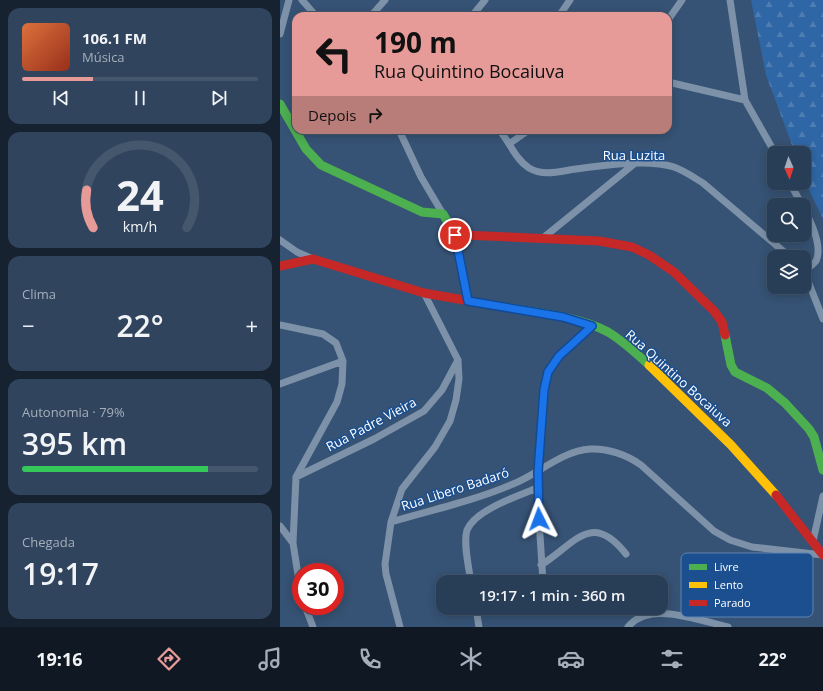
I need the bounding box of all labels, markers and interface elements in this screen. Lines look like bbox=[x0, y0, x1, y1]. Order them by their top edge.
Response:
text: 190 m bbox=[374, 23, 457, 61]
text: 106.1 FM bbox=[82, 28, 147, 48]
icon: left bbox=[308, 28, 360, 80]
text: Música bbox=[82, 48, 125, 66]
text: Rua Quintino Bocaiuva bbox=[374, 59, 565, 83]
icon: previous bbox=[50, 87, 72, 109]
icon: pause bbox=[129, 87, 151, 109]
icon: next bbox=[208, 87, 230, 109]
icon: right bbox=[364, 104, 386, 126]
text: Depois bbox=[308, 105, 356, 125]
street label: Rua Luzita bbox=[603, 146, 665, 164]
north arrow bbox=[767, 146, 811, 190]
map controls bbox=[767, 146, 811, 294]
text: 24 bbox=[116, 166, 164, 222]
button: search bbox=[767, 198, 811, 242]
text: km/h bbox=[123, 216, 157, 235]
pin bbox=[438, 218, 472, 252]
icon: arrive bbox=[444, 224, 466, 246]
button: layers bbox=[767, 250, 811, 294]
text: Clima bbox=[22, 285, 56, 303]
text: 22° bbox=[116, 305, 164, 346]
text: − bbox=[22, 310, 35, 340]
text: + bbox=[245, 310, 258, 340]
street label: Rua Quintino Bocaiuva bbox=[622, 325, 736, 431]
street label: Rua Padre Vieira bbox=[323, 393, 419, 455]
text: Autonomia · 79% bbox=[22, 403, 125, 421]
text: 395 km bbox=[22, 423, 127, 464]
street label: Rua Libero Badaró bbox=[399, 463, 511, 515]
position arrow bbox=[518, 498, 560, 540]
text: Chegada bbox=[22, 533, 75, 551]
text: 19:17 bbox=[22, 553, 99, 594]
legend bbox=[681, 553, 813, 617]
text: Livre bbox=[714, 559, 739, 574]
speed limit sign: 30 bbox=[292, 563, 344, 615]
text: Lento bbox=[714, 577, 744, 592]
text: 19:17 · 1 min · 360 m bbox=[479, 585, 625, 605]
text: Parado bbox=[714, 595, 751, 610]
icon: directions bbox=[155, 645, 183, 673]
icon: music bbox=[256, 645, 284, 673]
icon: phone bbox=[356, 645, 384, 673]
icon: climate bbox=[457, 645, 485, 673]
icon: car bbox=[557, 645, 585, 673]
icon: filters bbox=[658, 645, 686, 673]
text: 19:16 bbox=[36, 647, 83, 671]
text: 22° bbox=[758, 647, 787, 671]

